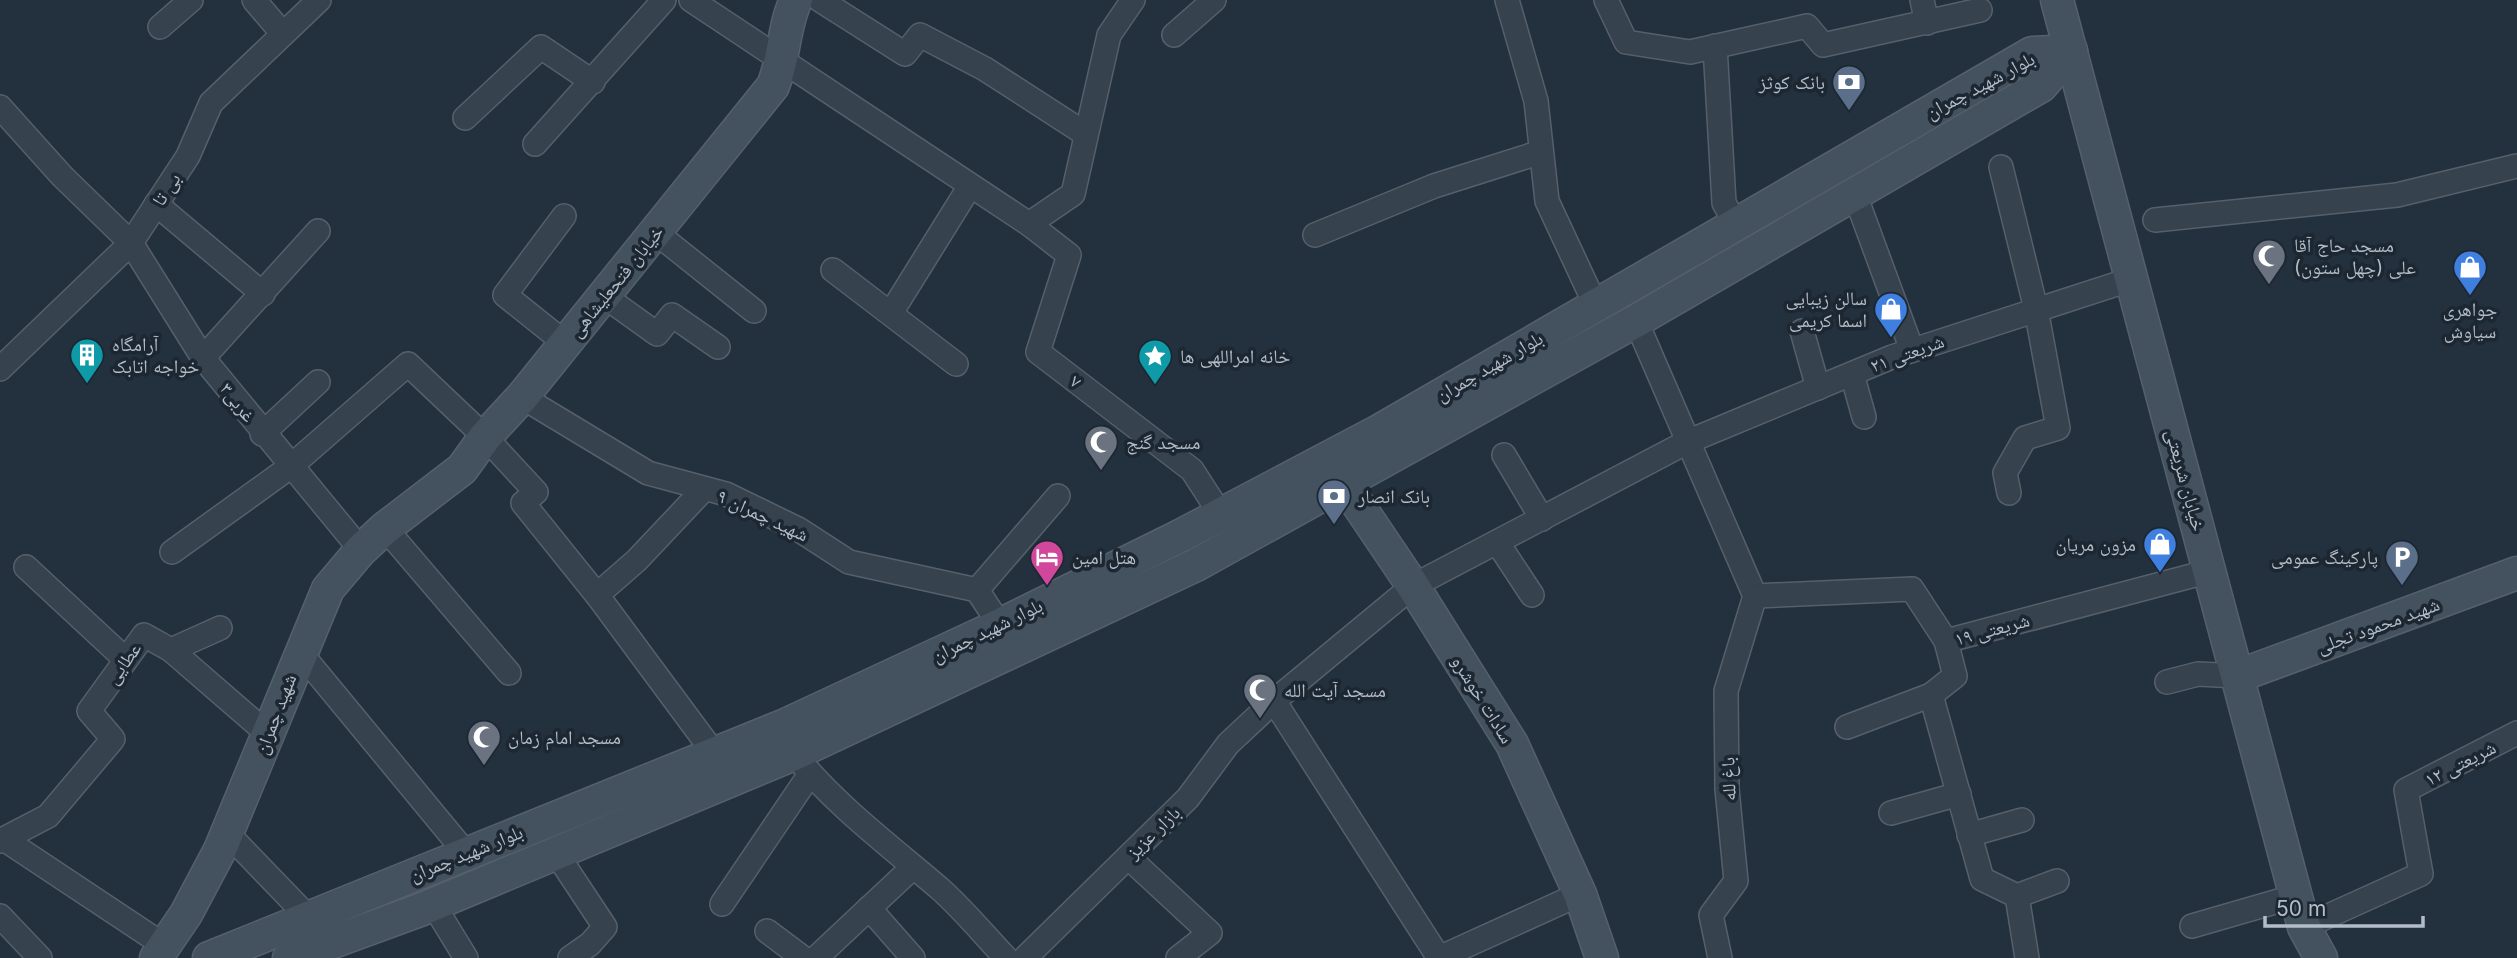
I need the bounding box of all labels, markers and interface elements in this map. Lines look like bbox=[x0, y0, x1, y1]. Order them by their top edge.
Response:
street label: بلوار شهید چمران bbox=[1922, 47, 2039, 124]
bank icon: بانک کوثز bbox=[1830, 63, 1868, 112]
place label: بانک کوثز bbox=[1758, 71, 1825, 94]
street label: بی تا bbox=[147, 168, 186, 210]
street label: خیابان فتحعلیشاهی bbox=[564, 221, 668, 342]
place label: مسجد حاج آقا علی (چهل ستون) bbox=[2294, 234, 2416, 279]
mosque icon: مسجد حاج آقا علی (چهل ستون) bbox=[2250, 237, 2288, 286]
shop icon: جواهری سیاوش bbox=[2451, 248, 2489, 297]
place label: سالن زیبایی اسما کریمی bbox=[1785, 287, 1867, 332]
shop icon: سالن زیبایی اسما کریمی bbox=[1872, 290, 1910, 339]
place label: جواهری سیاوش bbox=[2443, 298, 2497, 343]
street label: بلوار شهید چمران bbox=[1431, 326, 1547, 406]
street label: شریعتی ۲۱ bbox=[1867, 330, 1947, 377]
place label: آرامگاه خواجه اتابک bbox=[112, 333, 199, 378]
building icon: آرامگاه خواجه اتابک bbox=[68, 336, 106, 385]
place icon: خانه امراللهی ها bbox=[1136, 337, 1174, 386]
place label: خانه امراللهی ها bbox=[1180, 345, 1290, 368]
street label: ۷ bbox=[1065, 370, 1086, 393]
street label: غربی۳ bbox=[215, 378, 260, 427]
mosque icon: مسجد گنج bbox=[1082, 423, 1120, 472]
street label: خیابان شریعتی bbox=[2161, 427, 2210, 534]
place label: مسجد گنج bbox=[1126, 431, 1200, 455]
bank icon: بانک انصار bbox=[1315, 477, 1353, 526]
street label: شهید چمران ۹ bbox=[713, 484, 812, 547]
place label: بانک انصار bbox=[1357, 485, 1430, 508]
shop icon: مزون مریان bbox=[2141, 525, 2179, 574]
place label: مزون مریان bbox=[2055, 533, 2136, 556]
hotel icon: هتل امین bbox=[1028, 538, 1066, 587]
parking icon: پارکینگ عمومی bbox=[2383, 538, 2421, 587]
place label: هتل امین bbox=[1072, 546, 1136, 569]
place label: پارکینگ عمومی bbox=[2271, 546, 2378, 569]
street label: شهید محمود تجلی bbox=[2314, 593, 2443, 658]
street label: بلوار شهید چمران bbox=[928, 594, 1046, 667]
street label: شریعتی ۱۹ bbox=[1952, 608, 2032, 651]
street label: عطایی bbox=[101, 638, 146, 689]
street label: سادات خوشرو bbox=[1446, 651, 1519, 748]
street label: شهید چمران bbox=[250, 671, 301, 758]
mosque icon: مسجد آیت الله bbox=[1241, 671, 1279, 720]
place label: مسجد آیت الله bbox=[1284, 679, 1386, 702]
mosque icon: مسجد امام زمان bbox=[465, 718, 503, 767]
place label: مسجد امام زمان bbox=[508, 726, 621, 751]
street label: شریعتی ۱۲ bbox=[2421, 736, 2500, 791]
street label: باغ لله bbox=[1716, 757, 1741, 801]
street label: بازار عزیز bbox=[1121, 801, 1185, 864]
street label: بلوار شهید چمران bbox=[406, 820, 526, 887]
scale bar bbox=[2265, 884, 2422, 928]
text: 50 m bbox=[2276, 896, 2326, 921]

